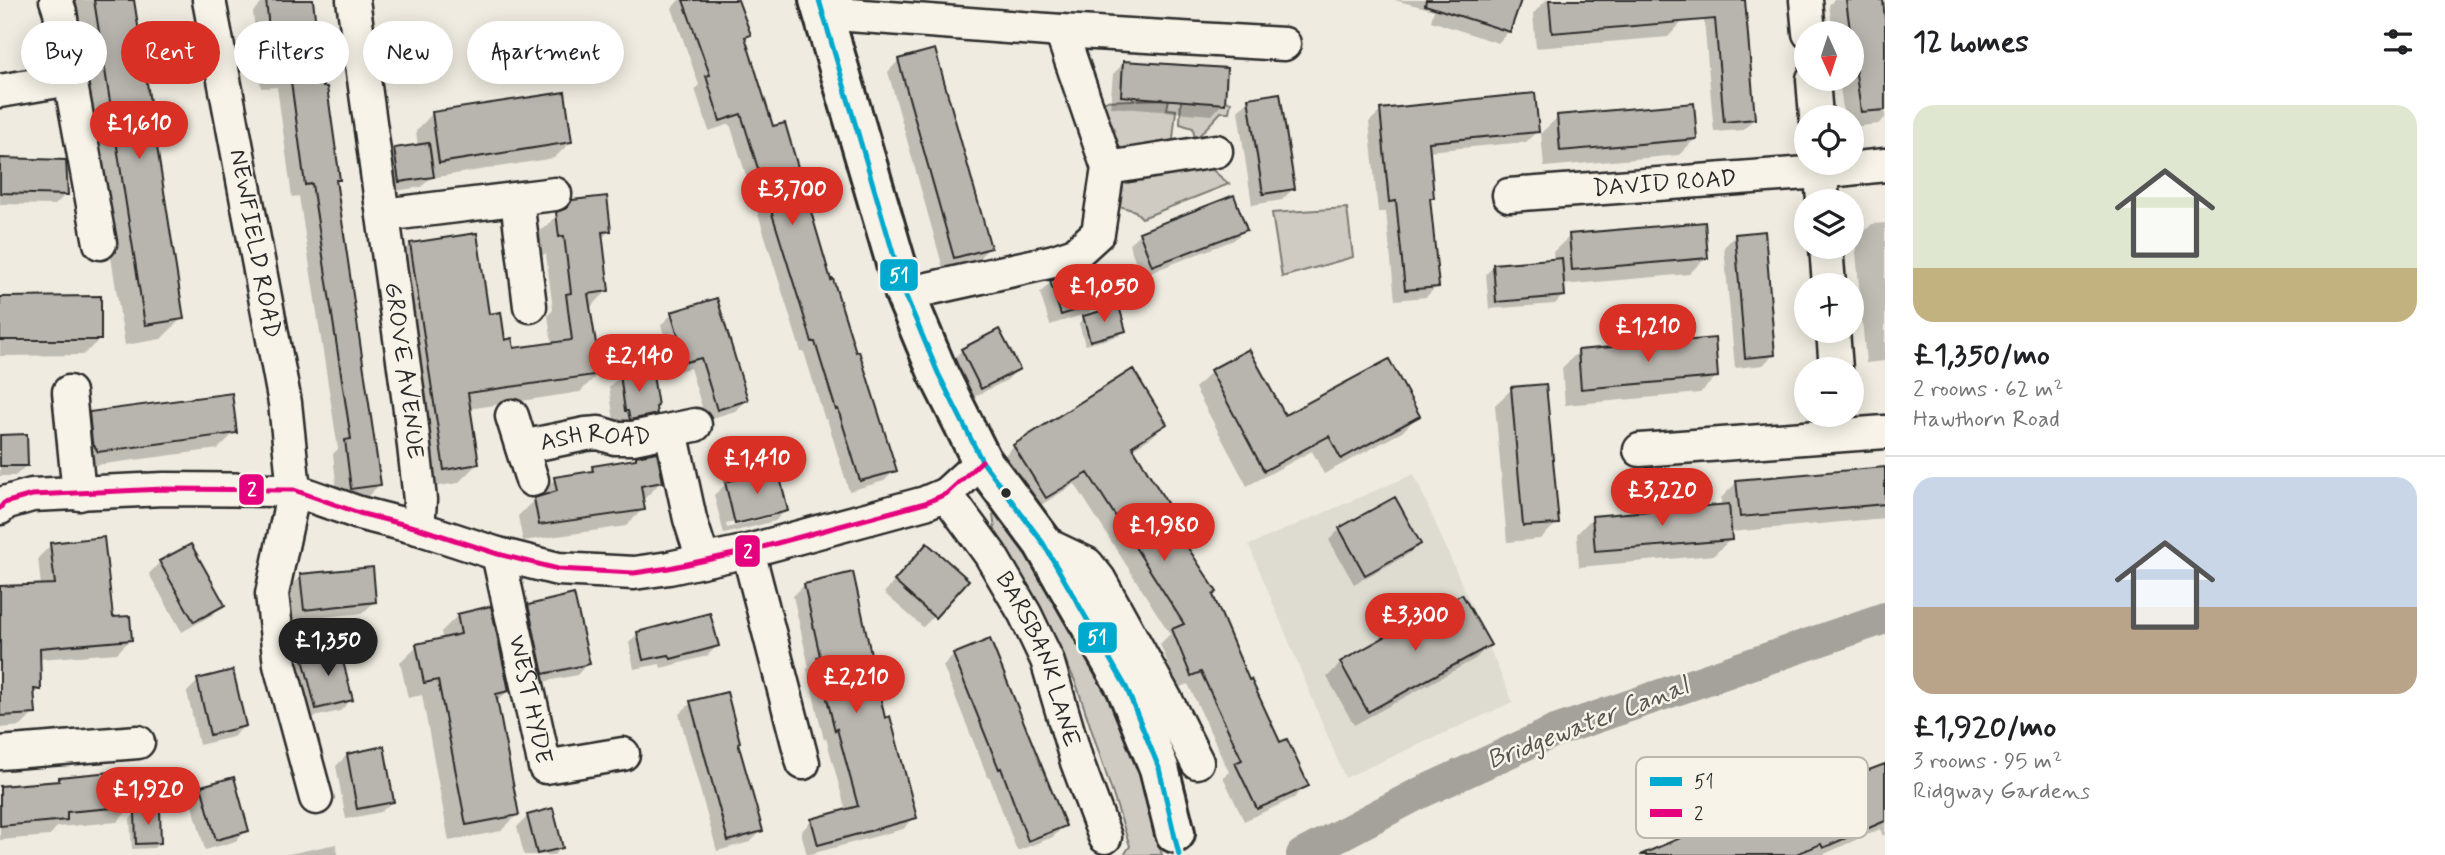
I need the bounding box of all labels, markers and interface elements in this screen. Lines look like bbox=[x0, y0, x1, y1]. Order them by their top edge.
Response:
chip: Buy bbox=[21, 21, 107, 84]
chip: Rent bbox=[121, 21, 220, 84]
chip: Filters bbox=[234, 21, 349, 84]
chip: New bbox=[363, 21, 453, 84]
chip: Apartment bbox=[467, 21, 624, 84]
north arrow bbox=[1794, 21, 1864, 91]
map controls bbox=[1794, 21, 1864, 427]
text: 12 homes bbox=[1913, 23, 2029, 62]
icon: filters bbox=[2379, 23, 2417, 61]
pin: £1,610 bbox=[82, 102, 196, 161]
button: locate bbox=[1794, 105, 1864, 175]
text: £1,610 bbox=[106, 109, 172, 139]
street label: NEWFIELD ROAD bbox=[222, 147, 288, 341]
icon: home bbox=[2102, 150, 2228, 276]
street label: DAVID ROAD bbox=[1592, 163, 1738, 204]
pin: £3,700 bbox=[735, 168, 849, 227]
text: £3,700 bbox=[757, 175, 827, 205]
button: layers bbox=[1794, 189, 1864, 259]
line badge: 51 bbox=[879, 258, 919, 292]
text: 51 bbox=[889, 264, 909, 289]
pin: £1,050 bbox=[1047, 264, 1161, 324]
text: £1,050 bbox=[1069, 272, 1139, 302]
button: + bbox=[1794, 273, 1864, 343]
street label: GROVE AVENUE bbox=[377, 280, 431, 461]
pin: £1,210 bbox=[1591, 304, 1705, 364]
text: £1,210 bbox=[1615, 312, 1681, 342]
pin: £2,140 bbox=[582, 334, 696, 394]
text: £1,350/mo bbox=[1913, 336, 2050, 375]
text: £2,140 bbox=[605, 342, 673, 372]
button: − bbox=[1794, 357, 1864, 427]
text: 2 rooms · 62 m² bbox=[1913, 375, 2064, 405]
text: Hawthorn Road bbox=[1913, 405, 2060, 435]
street label: ASH ROAD bbox=[537, 417, 654, 458]
pin: £1,410 bbox=[700, 436, 814, 496]
text: £1,410 bbox=[723, 444, 791, 474]
pin: £3,220 bbox=[1605, 468, 1719, 528]
line badge: 2 bbox=[238, 473, 265, 506]
text: £3,220 bbox=[1627, 476, 1697, 506]
text: 2 bbox=[247, 478, 257, 503]
unlabelled marker bbox=[999, 486, 1013, 500]
pin: £1,980 bbox=[1107, 504, 1221, 563]
text: £1,980 bbox=[1129, 511, 1199, 541]
icon: home bbox=[2102, 522, 2228, 648]
line badge: 2 bbox=[734, 534, 761, 568]
text: 2 bbox=[743, 540, 753, 565]
street label: BARSBANK LANE bbox=[988, 566, 1087, 751]
pin: £3,300 bbox=[1358, 594, 1472, 653]
text: £3,300 bbox=[1381, 601, 1449, 631]
pin: £1,350 bbox=[271, 618, 385, 678]
line badge: 51 bbox=[1077, 621, 1118, 654]
text: £1,350 bbox=[295, 626, 361, 656]
text: 51 bbox=[1087, 626, 1107, 651]
street label: WEST HYDE bbox=[501, 632, 559, 767]
pin: £2,210 bbox=[799, 656, 913, 715]
text: £2,210 bbox=[823, 663, 889, 693]
water label: Bridgewater Canal bbox=[1482, 669, 1695, 778]
text: £1,920/mo bbox=[1913, 708, 2056, 747]
text: 3 rooms · 95 m² bbox=[1913, 747, 2062, 777]
legend bbox=[1636, 757, 1868, 838]
pin: £1,920 bbox=[91, 768, 205, 827]
text: 51 bbox=[1694, 770, 1714, 795]
text: £1,920 bbox=[112, 775, 184, 805]
text: Ridgway Gardens bbox=[1913, 777, 2090, 807]
text: 2 bbox=[1694, 802, 1703, 827]

